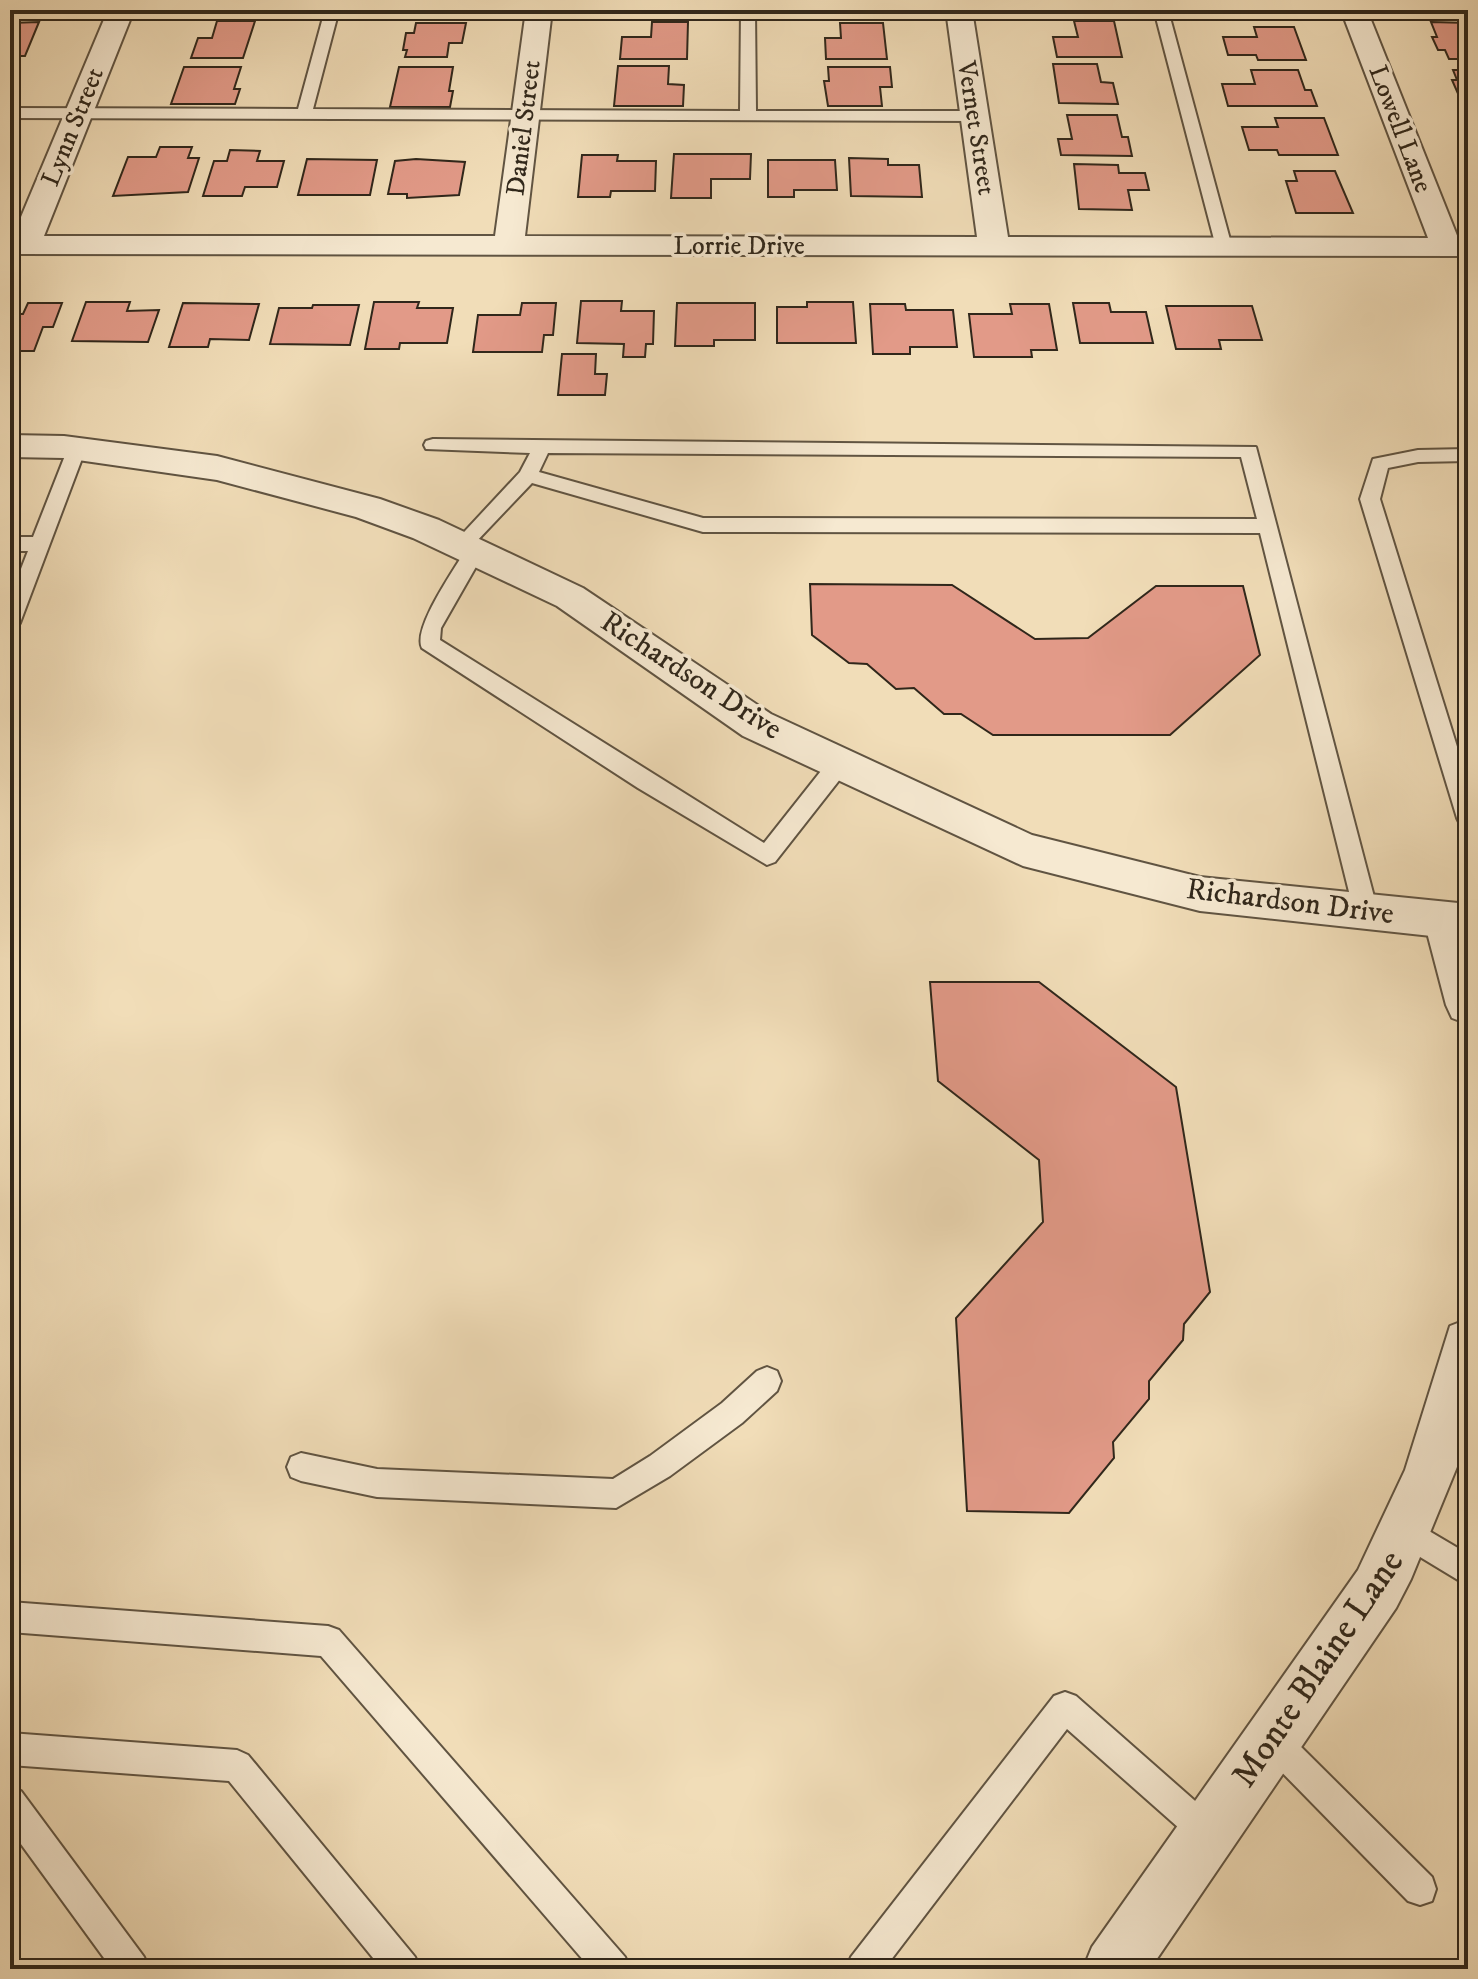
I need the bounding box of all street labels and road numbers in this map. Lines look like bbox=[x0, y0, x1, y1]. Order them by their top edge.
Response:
street label: Daniel Street bbox=[499, 58, 549, 198]
street label: Vernet Street bbox=[949, 58, 1003, 197]
street label: Lowell Lane bbox=[1361, 61, 1439, 197]
street label: Lynn Street bbox=[34, 63, 112, 191]
street label: Lorrie Drive bbox=[673, 230, 805, 263]
street label: Richardson Drive bbox=[593, 604, 789, 748]
street label: Richardson Drive bbox=[1184, 871, 1396, 933]
street label: Monte Blaine Lane bbox=[1222, 1542, 1414, 1796]

